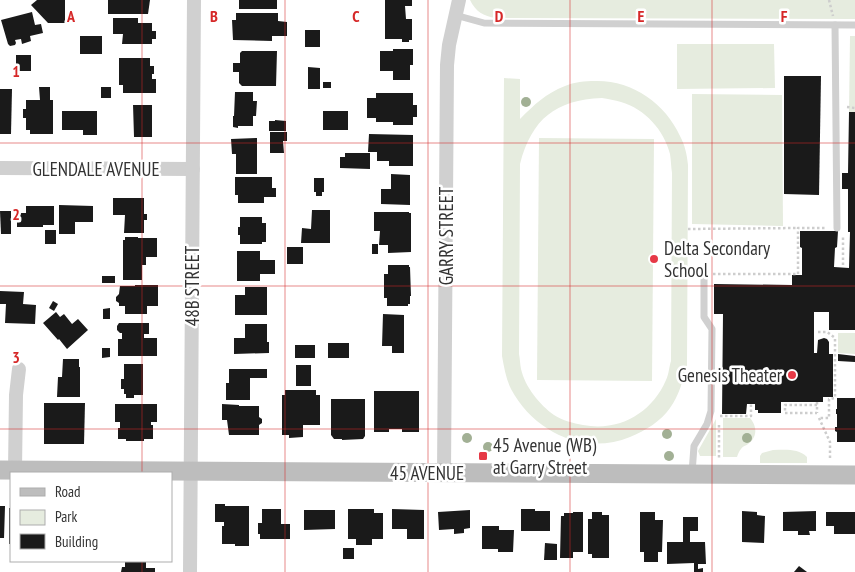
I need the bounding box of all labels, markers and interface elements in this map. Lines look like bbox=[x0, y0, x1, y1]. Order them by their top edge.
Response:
text: A bbox=[66, 6, 76, 26]
text: B bbox=[210, 6, 218, 26]
text: C bbox=[352, 6, 360, 26]
text: D bbox=[495, 6, 504, 26]
text: E bbox=[638, 6, 645, 26]
text: F bbox=[781, 6, 788, 26]
text: 1 bbox=[12, 61, 20, 81]
street label: GLENDALE AVENUE bbox=[32, 157, 160, 181]
street label: GARRY STREET bbox=[434, 186, 458, 285]
text: 2 bbox=[12, 204, 20, 224]
place label: Delta Secondary School bbox=[664, 236, 771, 282]
street label: 48B STREET bbox=[180, 245, 204, 326]
marker: Delta Secondary School bbox=[648, 253, 660, 265]
text: 3 bbox=[12, 347, 20, 367]
place label: Genesis Theater bbox=[678, 363, 783, 387]
marker: Genesis Theater bbox=[786, 369, 798, 381]
place label: 45 Avenue (WB) at Garry Street bbox=[493, 433, 597, 479]
marker: 45 Avenue (WB) at Garry Street bbox=[477, 450, 489, 462]
street label: 45 AVENUE bbox=[390, 461, 464, 485]
legend bbox=[10, 472, 172, 562]
text: Road bbox=[55, 482, 81, 501]
text: Park bbox=[55, 507, 77, 526]
text: Building bbox=[55, 532, 98, 551]

